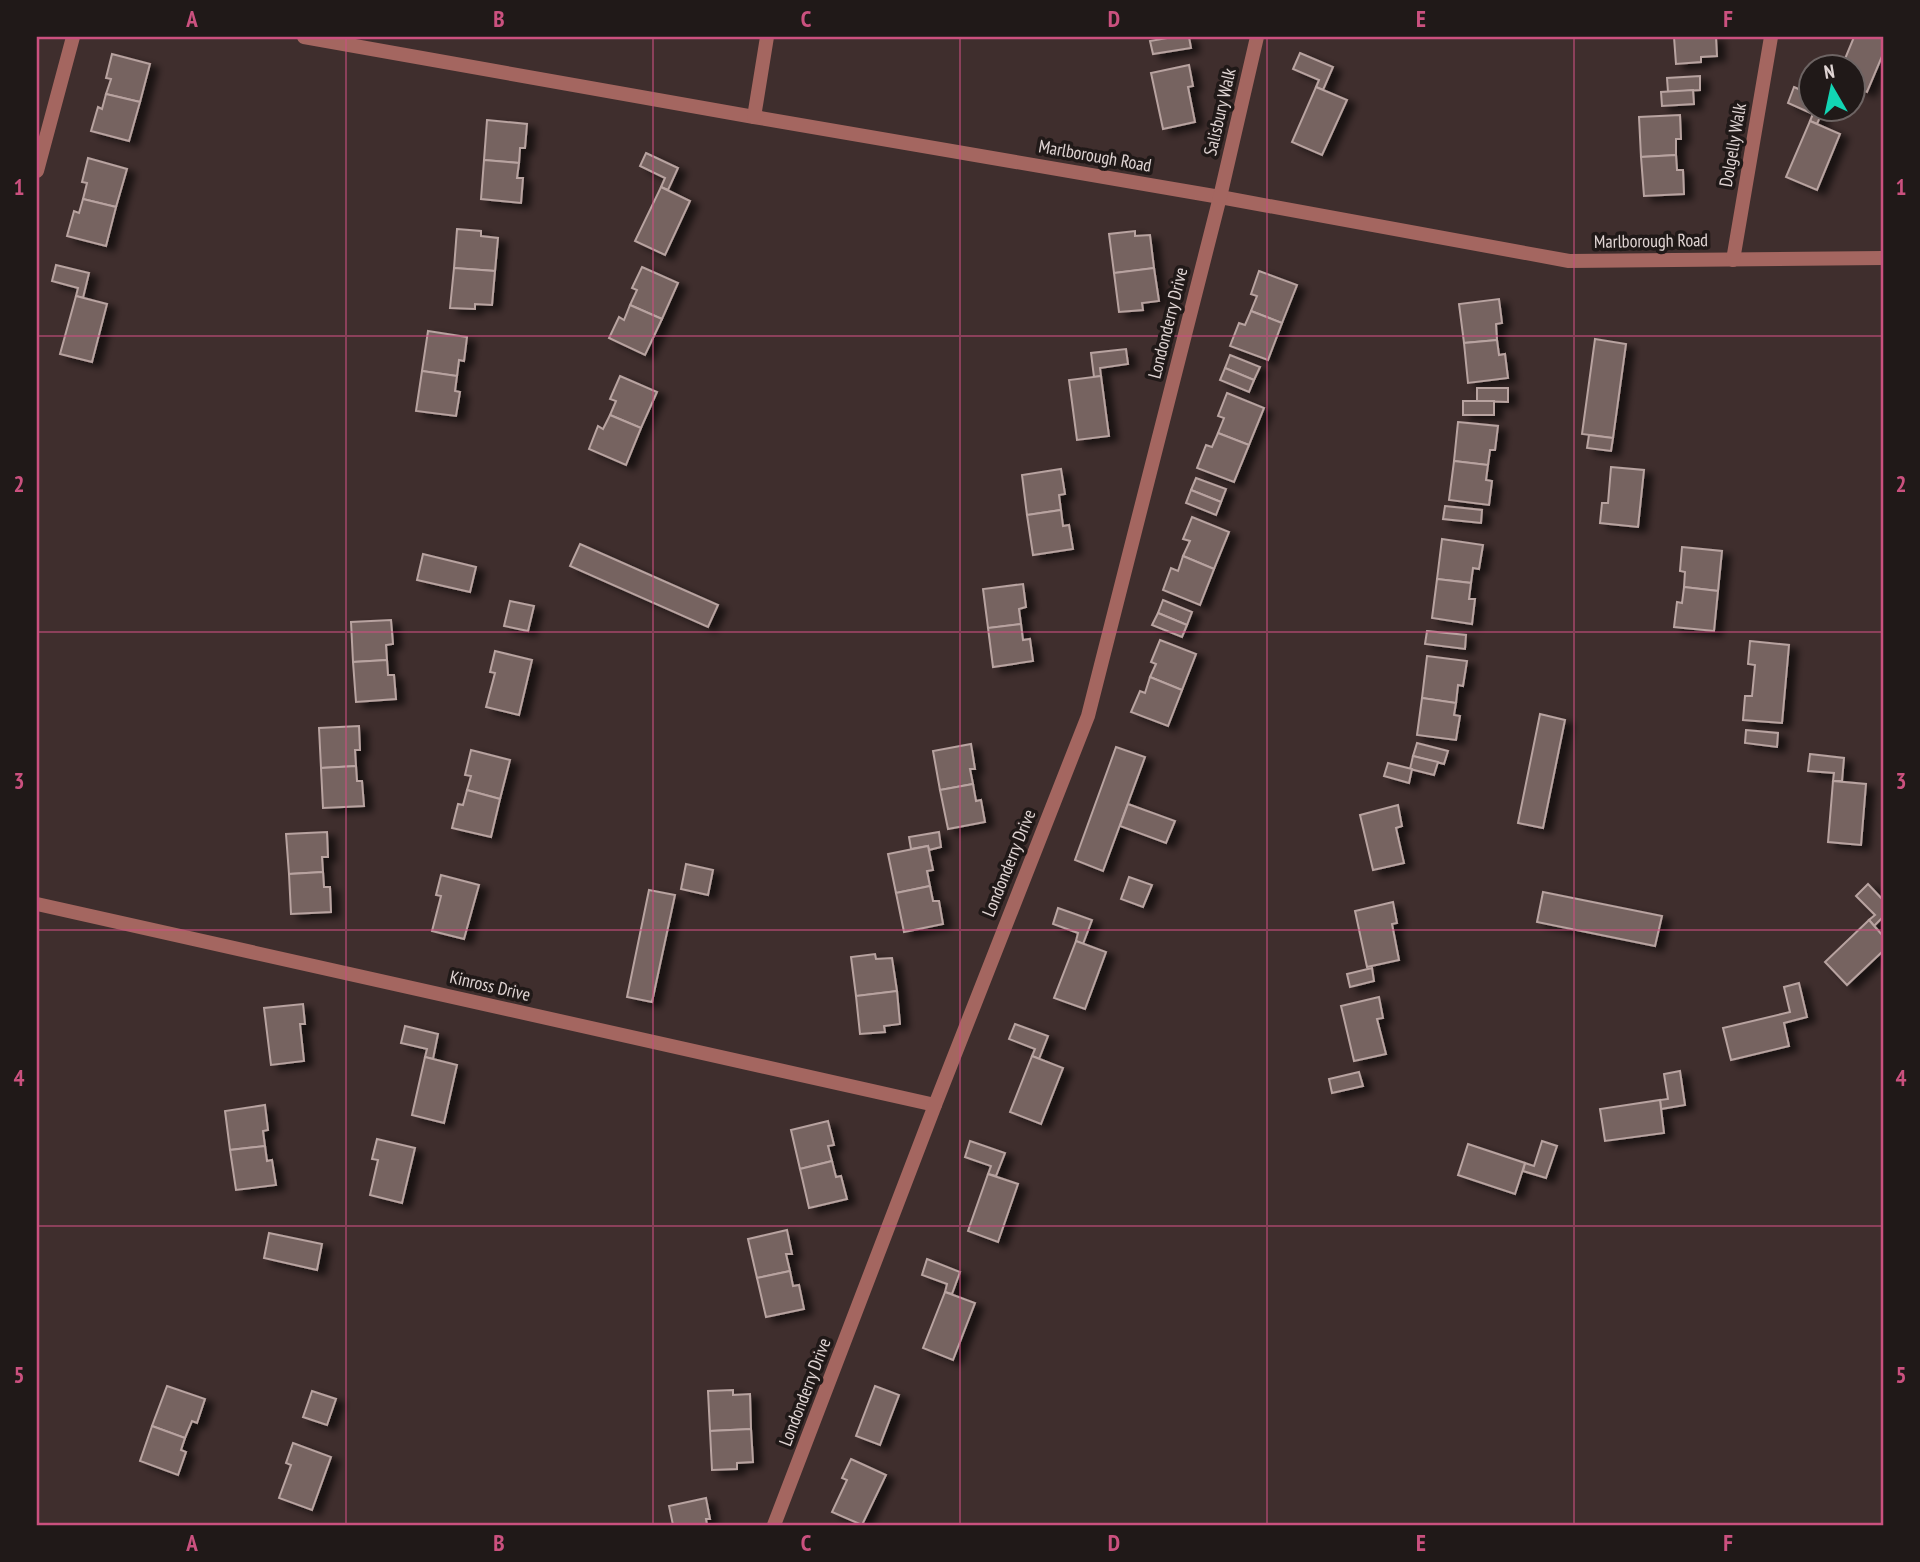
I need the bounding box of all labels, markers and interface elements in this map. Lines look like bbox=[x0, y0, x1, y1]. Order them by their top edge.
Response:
text: A bbox=[185, 4, 198, 33]
text: B bbox=[493, 4, 505, 33]
text: C bbox=[801, 4, 812, 33]
text: D bbox=[1108, 4, 1120, 33]
text: E bbox=[1416, 4, 1426, 33]
text: F bbox=[1723, 4, 1733, 33]
north arrow bbox=[1798, 52, 1868, 122]
text: N bbox=[1822, 59, 1836, 84]
street label: Salisbury Walk bbox=[1198, 66, 1241, 158]
street label: Dolgelly Walk bbox=[1714, 101, 1751, 189]
street label: Marlborough Road bbox=[1037, 134, 1153, 177]
text: 1 bbox=[14, 172, 25, 201]
text: 1 bbox=[1896, 172, 1907, 201]
street label: Marlborough Road bbox=[1594, 228, 1708, 253]
street label: Londonderry Drive bbox=[1143, 265, 1192, 381]
text: 2 bbox=[14, 469, 25, 498]
text: 2 bbox=[1896, 469, 1907, 498]
text: 3 bbox=[14, 766, 25, 795]
text: 3 bbox=[1896, 766, 1907, 795]
street label: Londonderry Drive bbox=[977, 806, 1040, 920]
street label: Kinross Drive bbox=[448, 965, 533, 1006]
text: 4 bbox=[14, 1063, 25, 1092]
text: 4 bbox=[1896, 1063, 1907, 1092]
street label: Londonderry Drive bbox=[773, 1335, 836, 1449]
text: 5 bbox=[14, 1360, 25, 1389]
text: 5 bbox=[1896, 1360, 1907, 1389]
text: A bbox=[185, 1528, 198, 1557]
text: B bbox=[493, 1528, 505, 1557]
text: C bbox=[801, 1528, 812, 1557]
text: D bbox=[1108, 1528, 1120, 1557]
text: E bbox=[1416, 1528, 1426, 1557]
text: F bbox=[1723, 1528, 1733, 1557]

